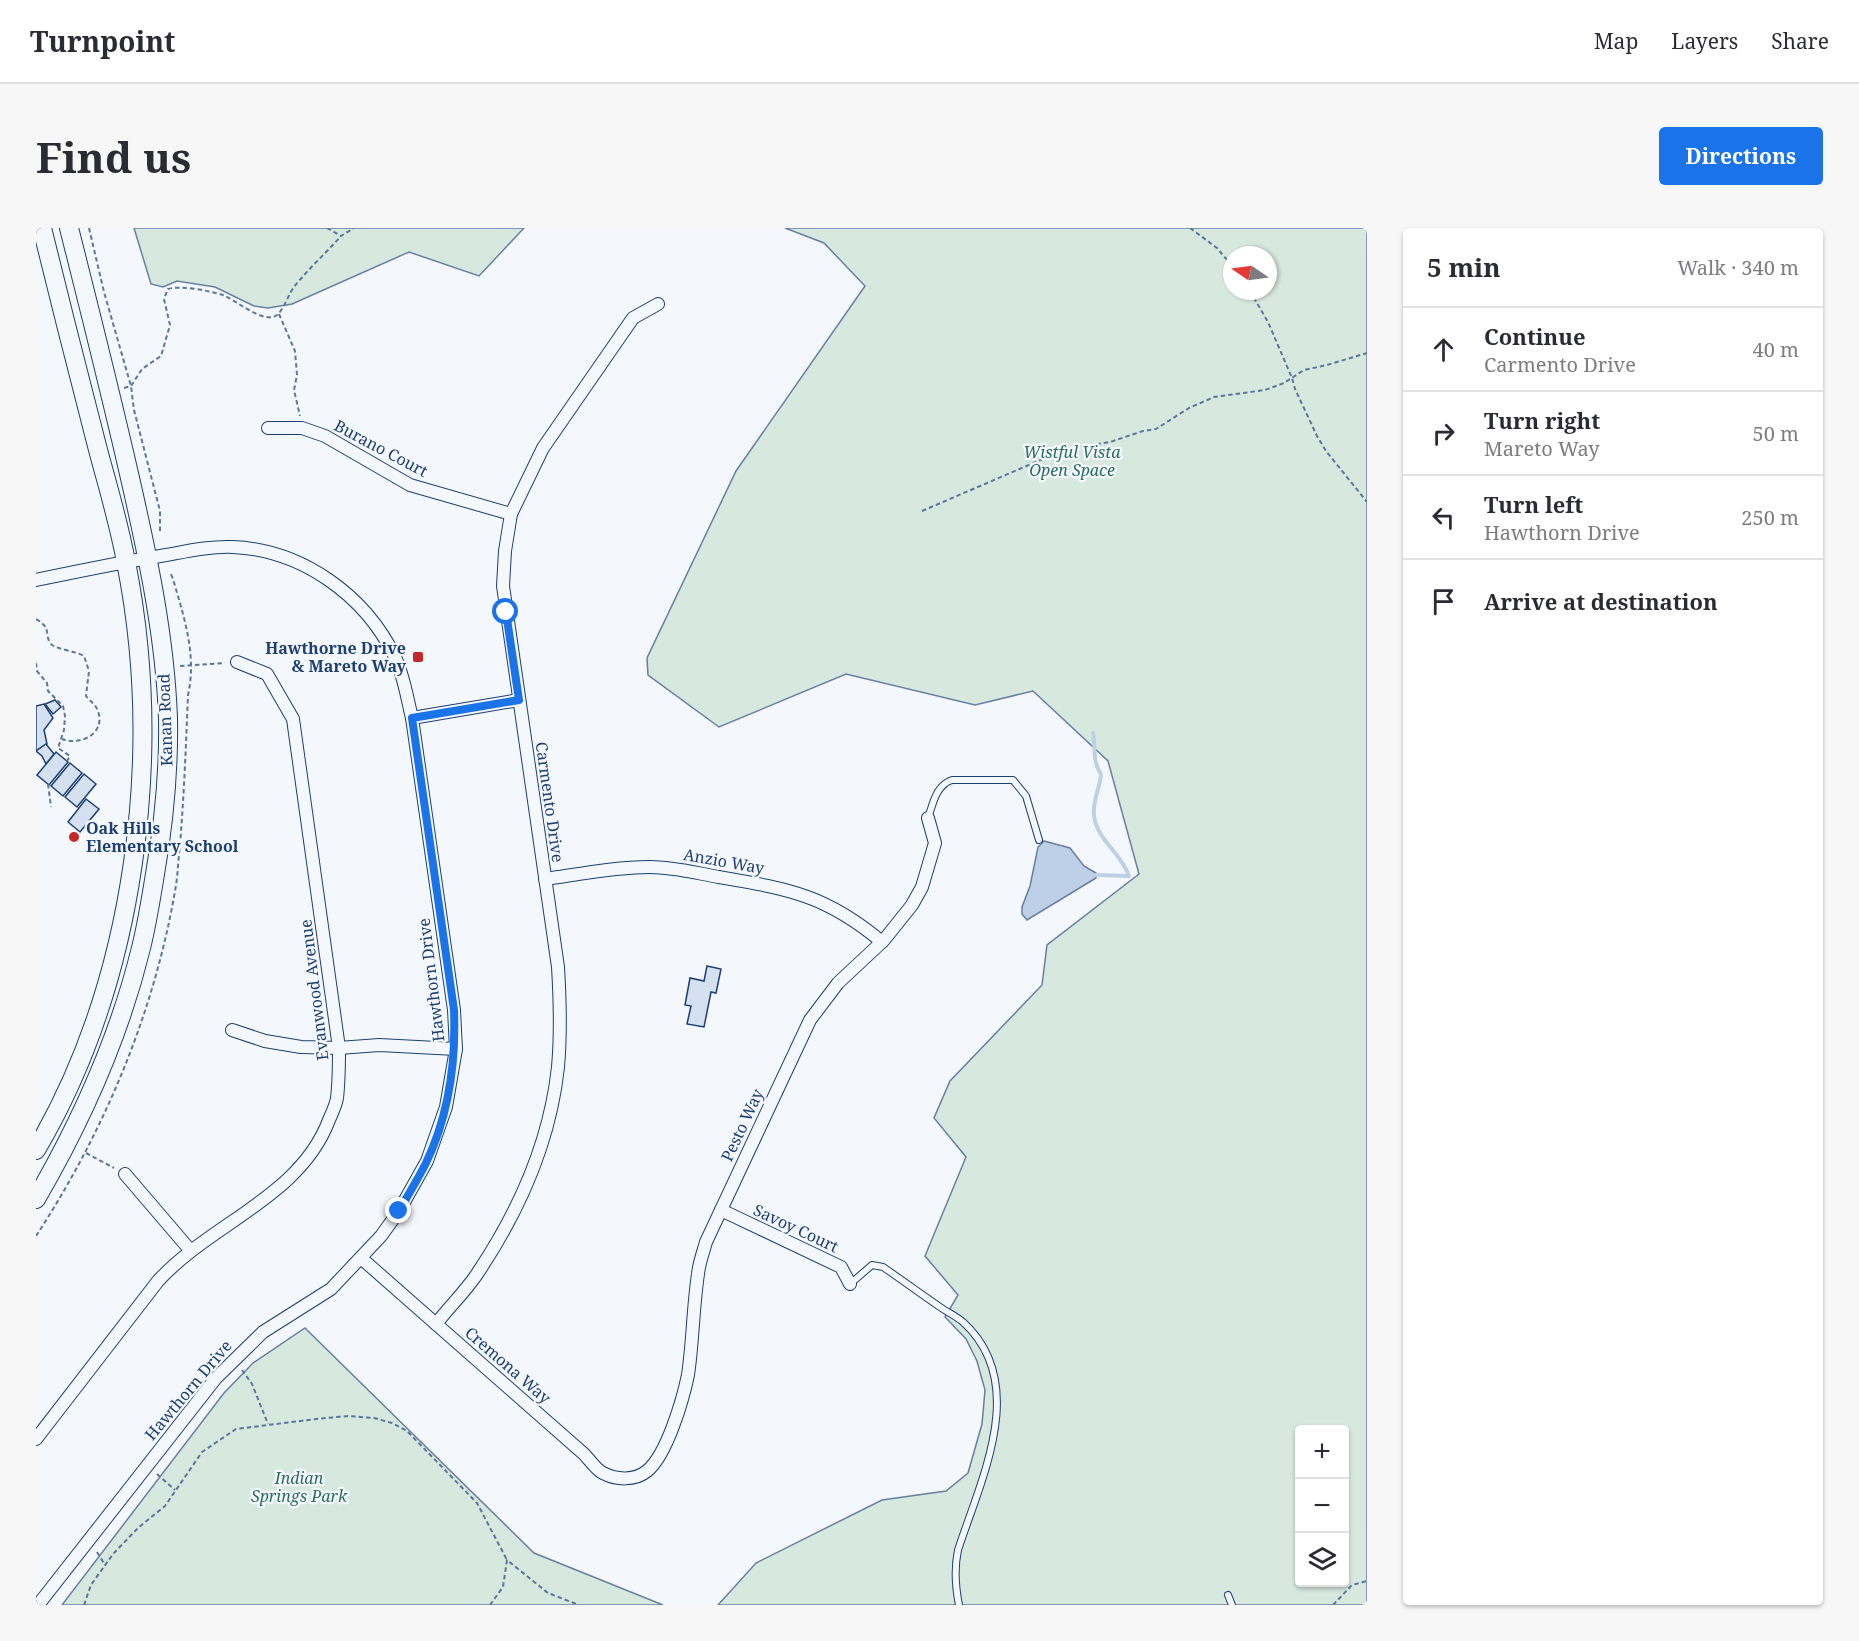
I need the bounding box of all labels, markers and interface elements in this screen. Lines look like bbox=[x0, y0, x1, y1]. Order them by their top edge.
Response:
text: Turnpoint bbox=[30, 22, 175, 60]
text: Map bbox=[1594, 27, 1638, 55]
text: Layers bbox=[1671, 27, 1738, 55]
text: Share bbox=[1771, 27, 1829, 55]
button: Directions bbox=[1659, 127, 1823, 185]
text: Find us bbox=[36, 128, 191, 185]
north arrow bbox=[1223, 246, 1277, 300]
text: 5 min bbox=[1427, 249, 1501, 285]
text: Walk · 340 m bbox=[1677, 254, 1799, 281]
text: Continue bbox=[1484, 321, 1586, 351]
icon: ahead bbox=[1427, 333, 1460, 366]
text: 40 m bbox=[1753, 336, 1799, 363]
text: Carmento Drive bbox=[1484, 351, 1636, 378]
text: Turn right bbox=[1484, 405, 1600, 435]
street label: Burano Court bbox=[330, 414, 432, 482]
icon: right bbox=[1427, 417, 1460, 450]
text: 50 m bbox=[1753, 420, 1799, 447]
text: Mareto Way bbox=[1484, 435, 1600, 462]
park label: Wistful Vista Open Space bbox=[1024, 441, 1121, 481]
text: Turn left bbox=[1484, 489, 1583, 519]
icon: left bbox=[1427, 501, 1460, 534]
text: 250 m bbox=[1741, 504, 1799, 531]
text: Hawthorn Drive bbox=[1484, 519, 1640, 546]
icon: arrive bbox=[1427, 585, 1460, 618]
text: Arrive at destination bbox=[1484, 586, 1718, 616]
route start bbox=[492, 598, 518, 624]
place label: Hawthorne Drive & Mareto Way bbox=[265, 637, 407, 677]
marker: Hawthorne Drive & Mareto Way bbox=[411, 650, 425, 664]
street label: Kanan Road bbox=[152, 673, 178, 767]
street label: Carmento Drive bbox=[531, 740, 569, 864]
place label: Oak Hills Elementary School bbox=[86, 817, 239, 857]
marker: Oak Hills Elementary School bbox=[67, 830, 81, 844]
street label: Anzio Way bbox=[682, 843, 767, 879]
street label: Hawthorn Drive bbox=[412, 917, 450, 1043]
street label: Evanwood Avenue bbox=[294, 918, 334, 1062]
street label: Pesto Way bbox=[716, 1084, 769, 1165]
route end bbox=[385, 1197, 411, 1223]
street label: Savoy Court bbox=[750, 1199, 842, 1257]
street label: Cremona Way bbox=[460, 1322, 556, 1409]
street label: Hawthorn Drive bbox=[140, 1335, 236, 1445]
map controls bbox=[1295, 1425, 1349, 1587]
button: + bbox=[1295, 1425, 1349, 1479]
park label: Indian Springs Park bbox=[251, 1467, 348, 1507]
button: − bbox=[1295, 1479, 1349, 1533]
button: layers bbox=[1295, 1533, 1349, 1587]

